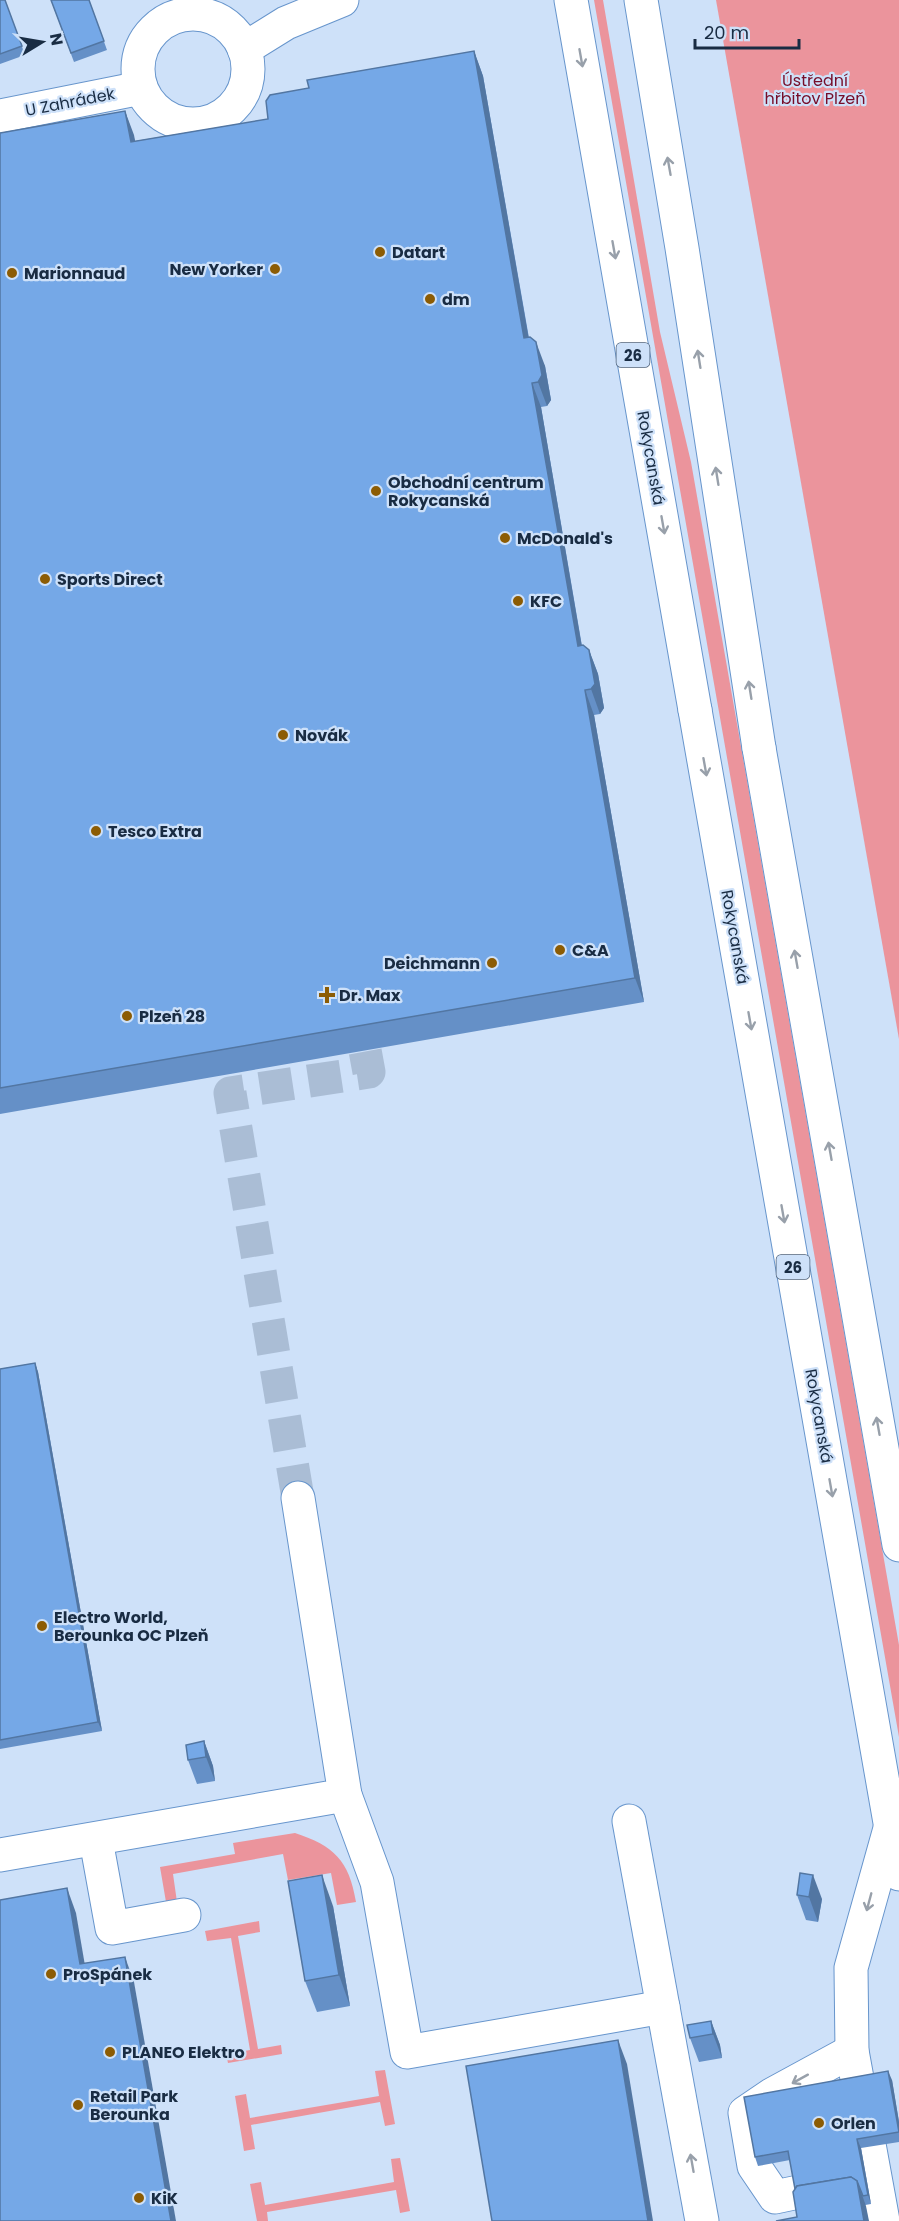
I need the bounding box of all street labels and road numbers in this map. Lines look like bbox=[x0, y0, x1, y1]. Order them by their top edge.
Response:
street label: U Zahrádek bbox=[23, 82, 117, 122]
road number: 26 bbox=[616, 343, 650, 367]
street label: Rokycanská bbox=[631, 409, 671, 507]
street label: Rokycanská bbox=[715, 888, 755, 986]
road number: 26 bbox=[776, 1255, 810, 1279]
street label: Rokycanská bbox=[799, 1367, 839, 1465]

